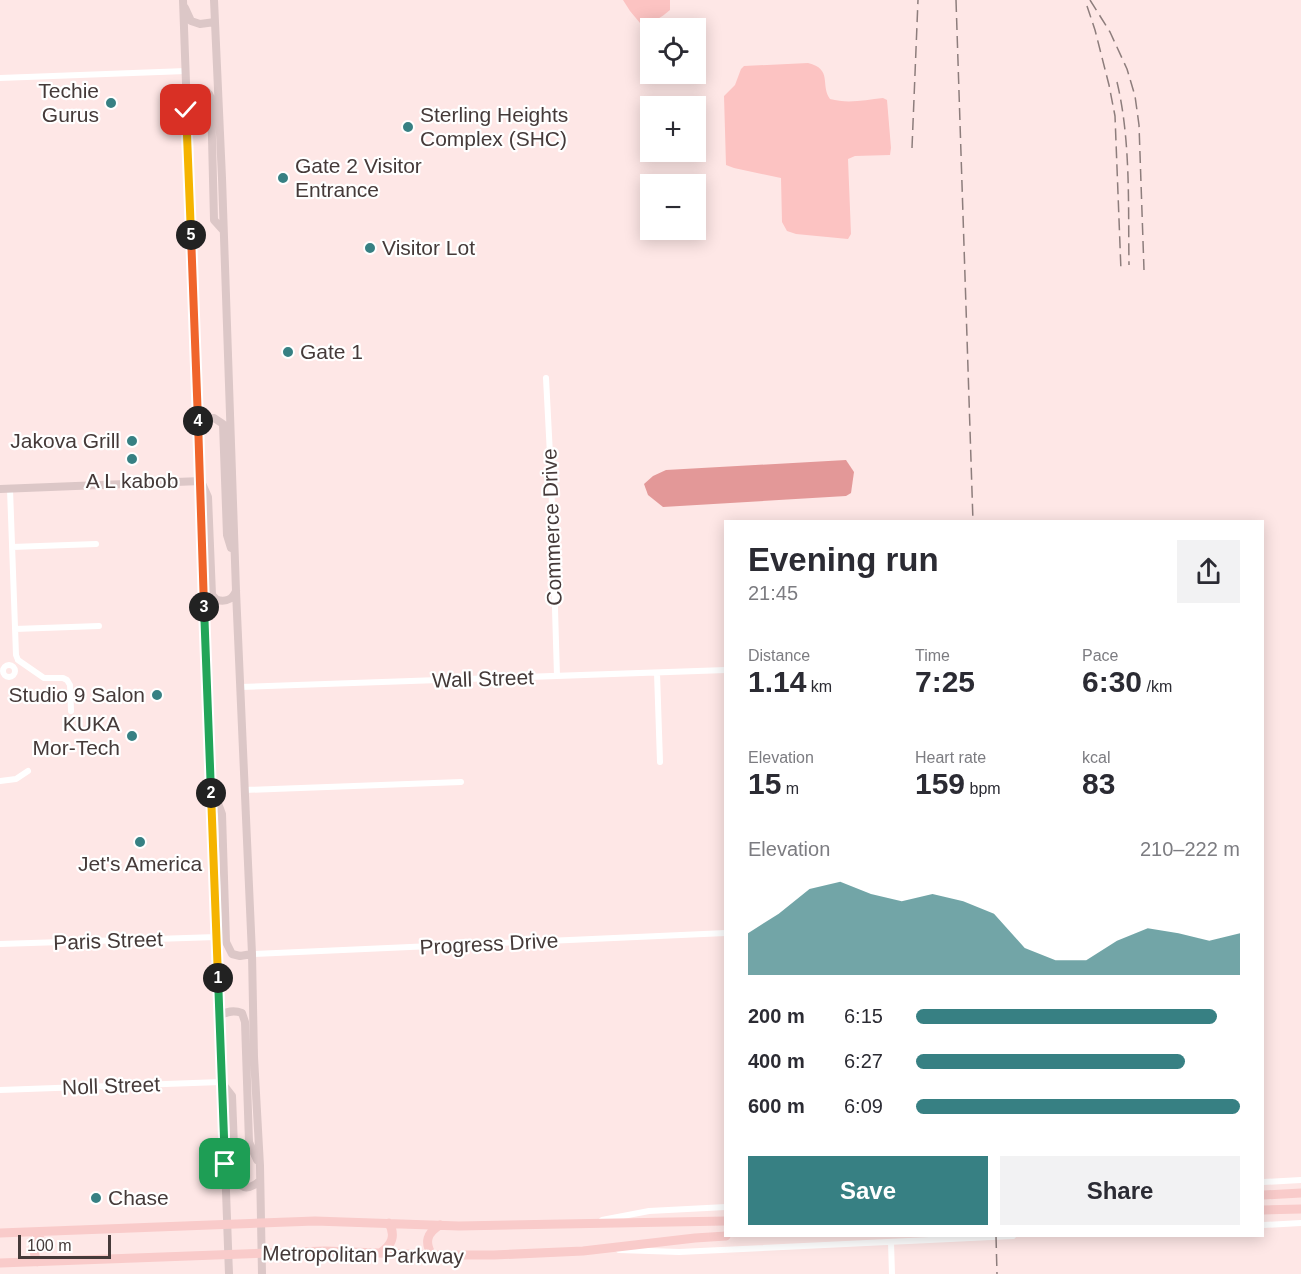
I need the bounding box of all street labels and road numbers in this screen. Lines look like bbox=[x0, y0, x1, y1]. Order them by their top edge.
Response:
street label: Commerce Drive bbox=[537, 448, 566, 606]
street label: Wall Street bbox=[432, 665, 534, 692]
street label: Paris Street bbox=[53, 927, 163, 954]
street label: Progress Drive bbox=[419, 928, 559, 959]
street label: Noll Street bbox=[62, 1072, 161, 1099]
street label: Metropolitan Parkway bbox=[262, 1241, 465, 1268]

